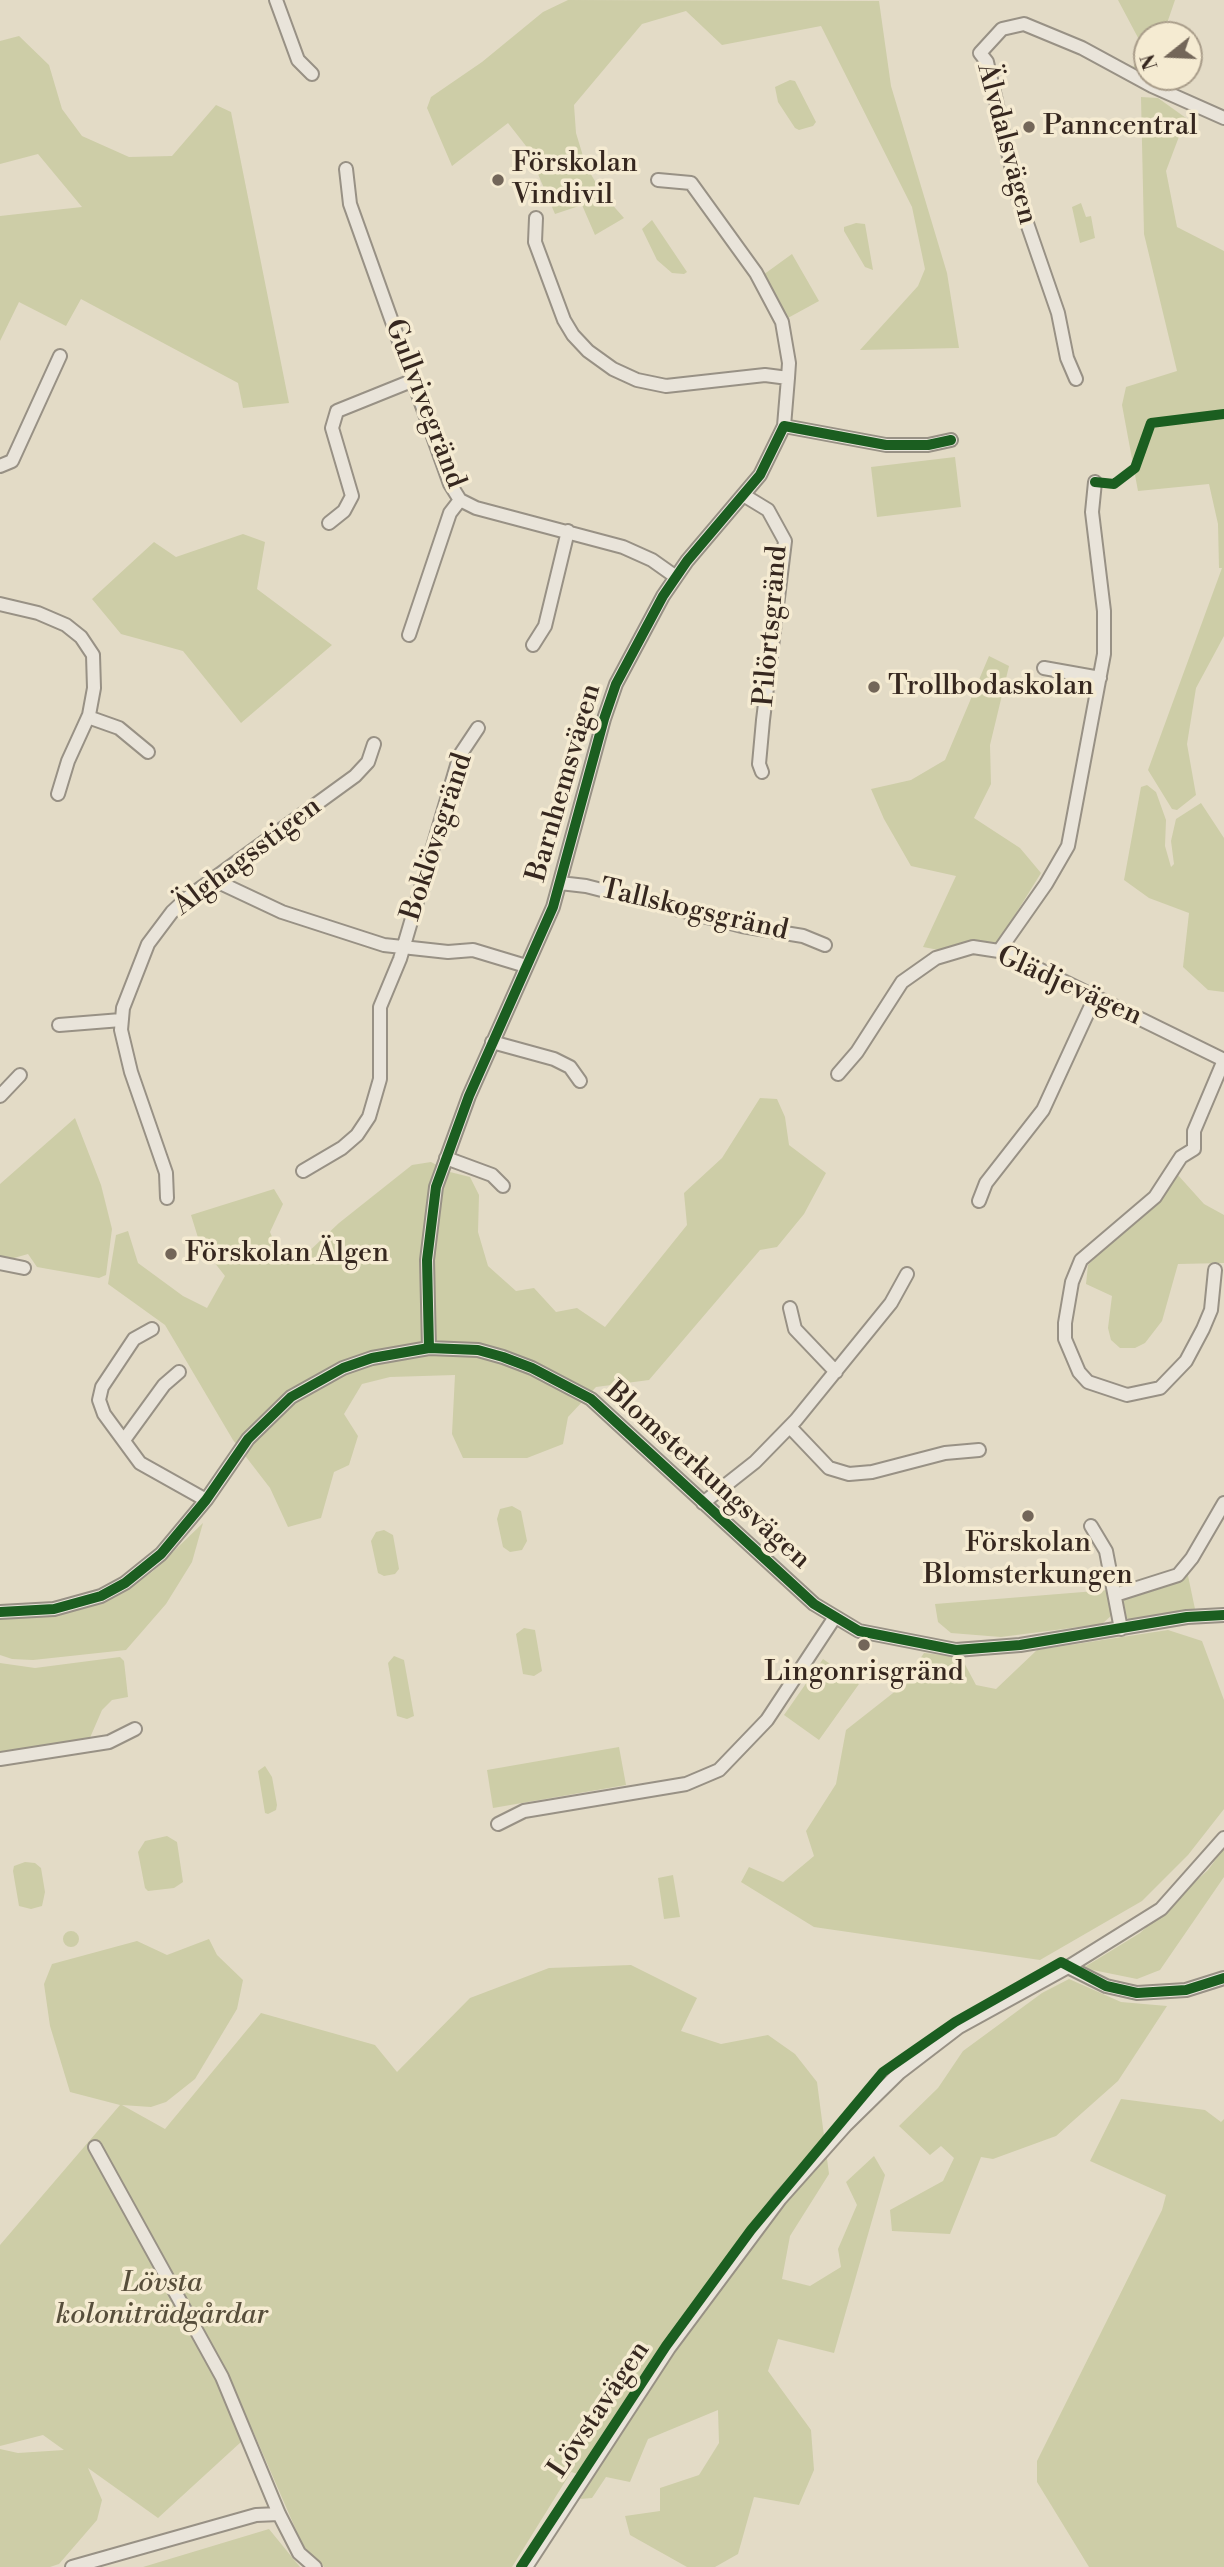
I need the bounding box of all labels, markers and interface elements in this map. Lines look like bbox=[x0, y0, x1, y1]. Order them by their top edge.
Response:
north arrow bbox=[1133, 21, 1203, 91]
text: N bbox=[1136, 51, 1164, 73]
street label: Älvdalsvägen bbox=[968, 60, 1044, 228]
place label: Panncentral bbox=[1043, 110, 1198, 144]
marker: Panncentral bbox=[1021, 119, 1037, 135]
place label: Förskolan Vindivil bbox=[512, 147, 638, 213]
marker: Förskolan Vindivil bbox=[490, 172, 506, 188]
street label: Gullvivegränd bbox=[376, 315, 472, 493]
street label: Pilörtsgränd bbox=[748, 544, 796, 708]
place label: Trollbodaskolan bbox=[888, 670, 1094, 704]
marker: Trollbodaskolan bbox=[866, 679, 882, 695]
street label: Barnhemsvägen bbox=[521, 680, 609, 886]
street label: Boklövsgränd bbox=[395, 749, 481, 925]
street label: Älghagsstigen bbox=[168, 791, 328, 923]
street label: Tallskogsgränd bbox=[597, 873, 791, 949]
street label: Glädjevägen bbox=[991, 940, 1147, 1034]
place label: Förskolan Älgen bbox=[185, 1237, 389, 1271]
marker: Förskolan Älgen bbox=[163, 1246, 179, 1262]
street label: Blomsterkungsvägen bbox=[597, 1375, 817, 1577]
marker: Förskolan Blomsterkungen bbox=[1020, 1508, 1036, 1524]
place label: Förskolan Blomsterkungen bbox=[923, 1527, 1133, 1593]
marker: Lingonrisgränd bbox=[856, 1637, 872, 1653]
place label: Lingonrisgränd bbox=[764, 1656, 964, 1690]
park label: Lövsta koloniträdgårdar bbox=[56, 2267, 268, 2333]
street label: Lövstavägen bbox=[542, 2335, 658, 2485]

